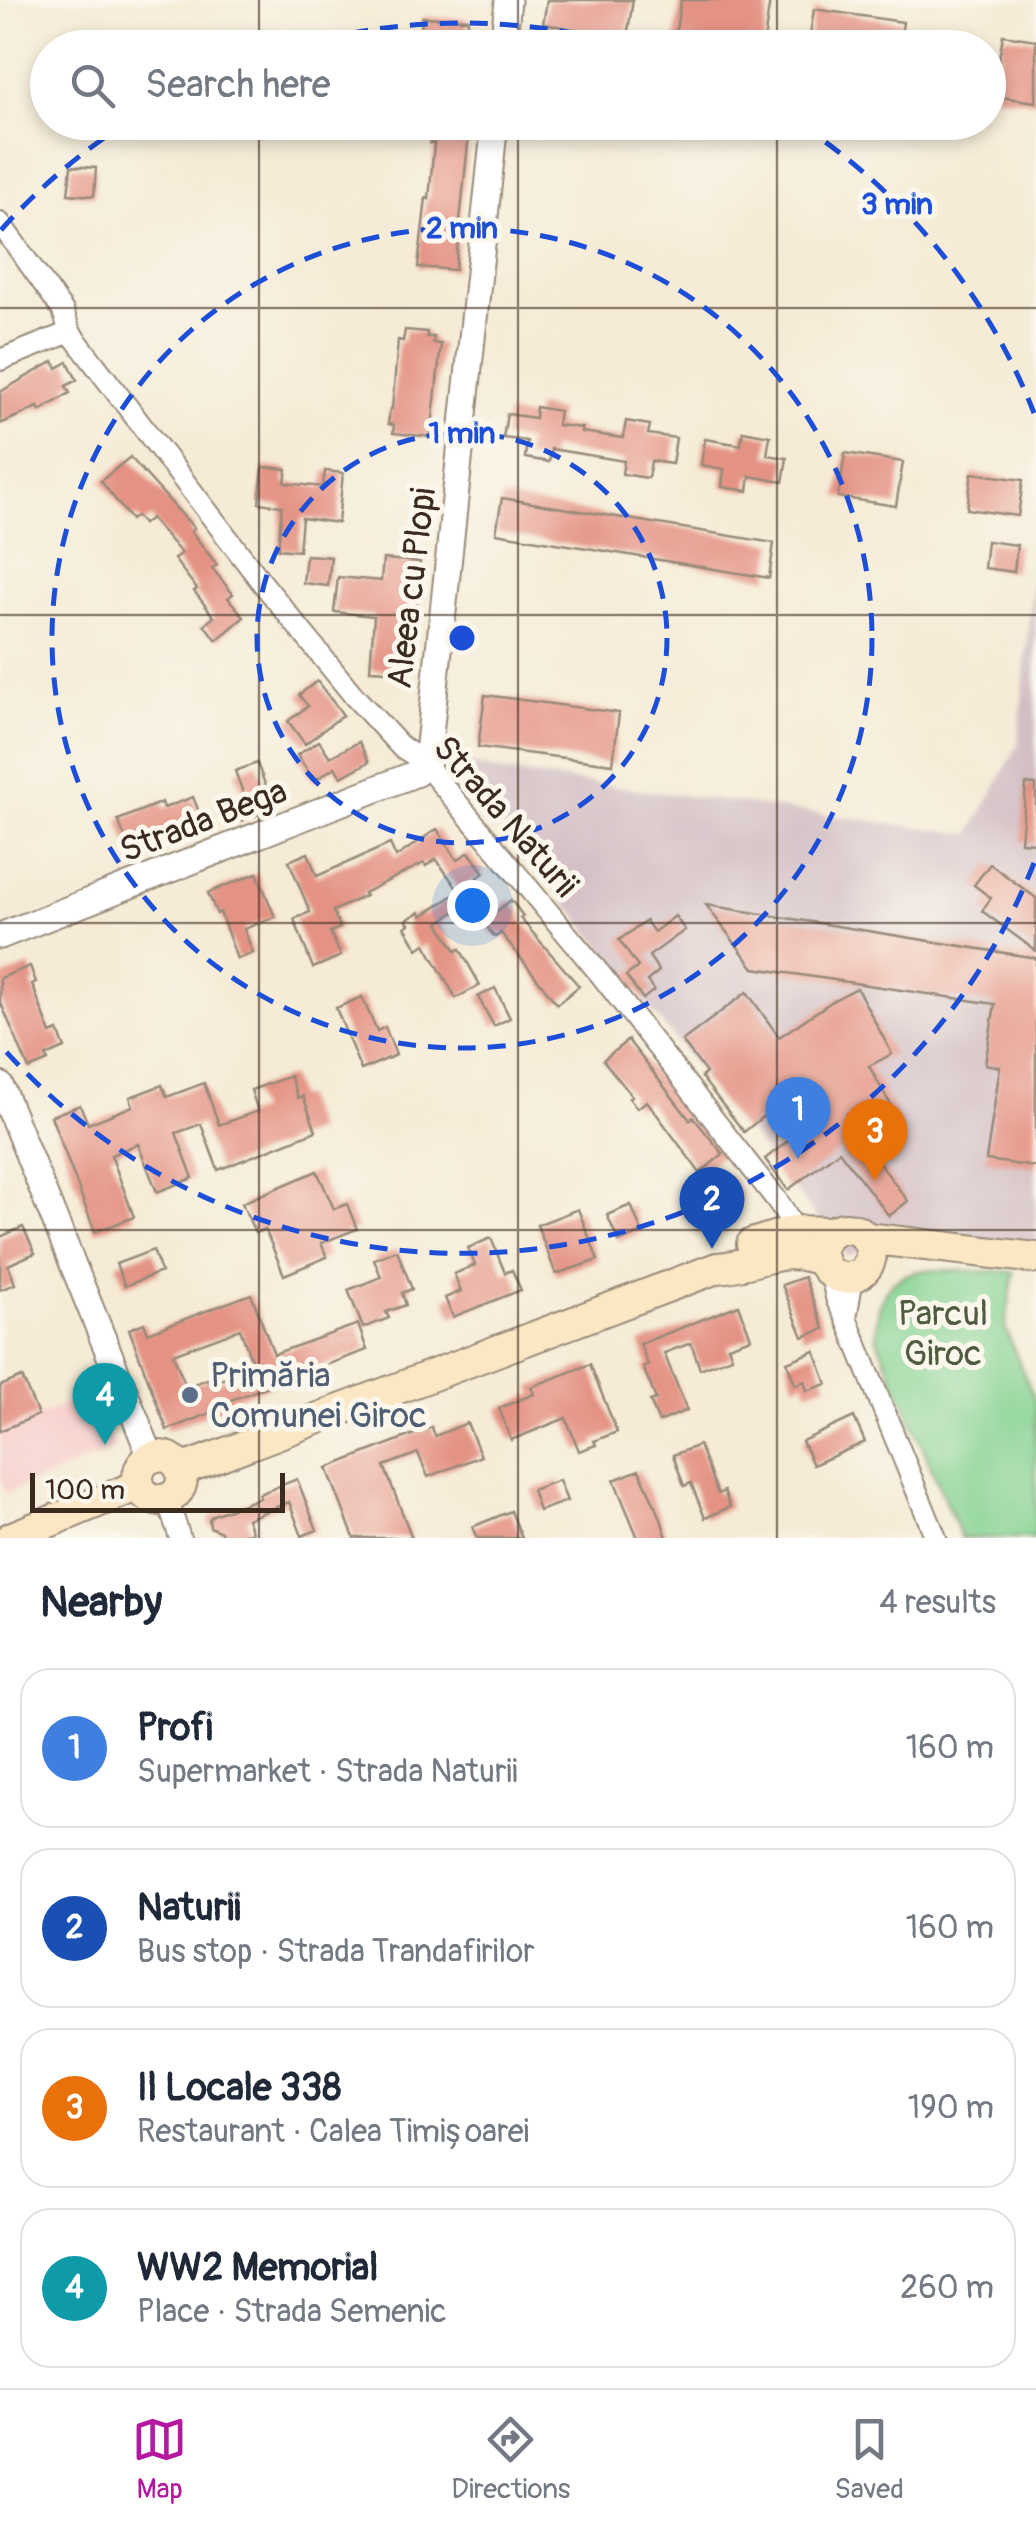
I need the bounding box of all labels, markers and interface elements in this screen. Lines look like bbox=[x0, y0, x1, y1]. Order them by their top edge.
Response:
search box bbox=[30, 30, 1006, 140]
icon: search bbox=[65, 58, 120, 113]
text: Search here bbox=[145, 61, 331, 109]
text: 3 min bbox=[861, 186, 933, 223]
text: 2 min bbox=[426, 210, 498, 247]
text: 1 min bbox=[429, 415, 495, 452]
street label: Aleea cu Plopi bbox=[378, 485, 446, 691]
centre of rings bbox=[444, 620, 480, 656]
street label: Strada Naturii bbox=[423, 727, 587, 907]
street label: Strada Bega bbox=[114, 769, 293, 873]
your location bbox=[447, 880, 498, 931]
pin: 1 bbox=[766, 1076, 830, 1159]
pin: 3 bbox=[842, 1098, 908, 1181]
pin: 2 bbox=[680, 1166, 744, 1249]
park label: Parcul Giroc bbox=[898, 1292, 988, 1376]
place label: Primăria Comunei Giroc bbox=[210, 1354, 427, 1438]
pin: 4 bbox=[72, 1362, 138, 1445]
marker: Primăria Comunei Giroc bbox=[179, 1384, 201, 1406]
scale bar bbox=[30, 1468, 285, 1512]
text: 100 m bbox=[45, 1473, 125, 1508]
text: Nearby bbox=[40, 1577, 162, 1629]
text: 4 results bbox=[879, 1583, 996, 1623]
text: Profi bbox=[137, 1704, 213, 1752]
text: 1 bbox=[68, 1728, 81, 1768]
text: 160 m bbox=[906, 1728, 994, 1768]
text: Supermarket · Strada Naturii bbox=[137, 1752, 518, 1792]
text: Naturii bbox=[137, 1884, 241, 1932]
text: 2 bbox=[66, 1908, 83, 1948]
text: 160 m bbox=[906, 1908, 994, 1948]
text: Bus stop · Strada Trandafirilor bbox=[137, 1932, 535, 1972]
text: Il Locale 338 bbox=[137, 2064, 341, 2112]
text: 3 bbox=[66, 2088, 83, 2128]
text: 190 m bbox=[908, 2088, 994, 2128]
text: Restaurant · Calea Timișoarei bbox=[137, 2112, 529, 2152]
text: WW2 Memorial bbox=[137, 2244, 378, 2292]
text: 4 bbox=[65, 2268, 84, 2308]
text: 260 m bbox=[900, 2268, 994, 2308]
text: Place · Strada Semenic bbox=[137, 2292, 447, 2332]
tab: Map bbox=[132, 2412, 187, 2507]
tab: Directions bbox=[451, 2412, 570, 2507]
tab: Saved bbox=[834, 2412, 904, 2507]

